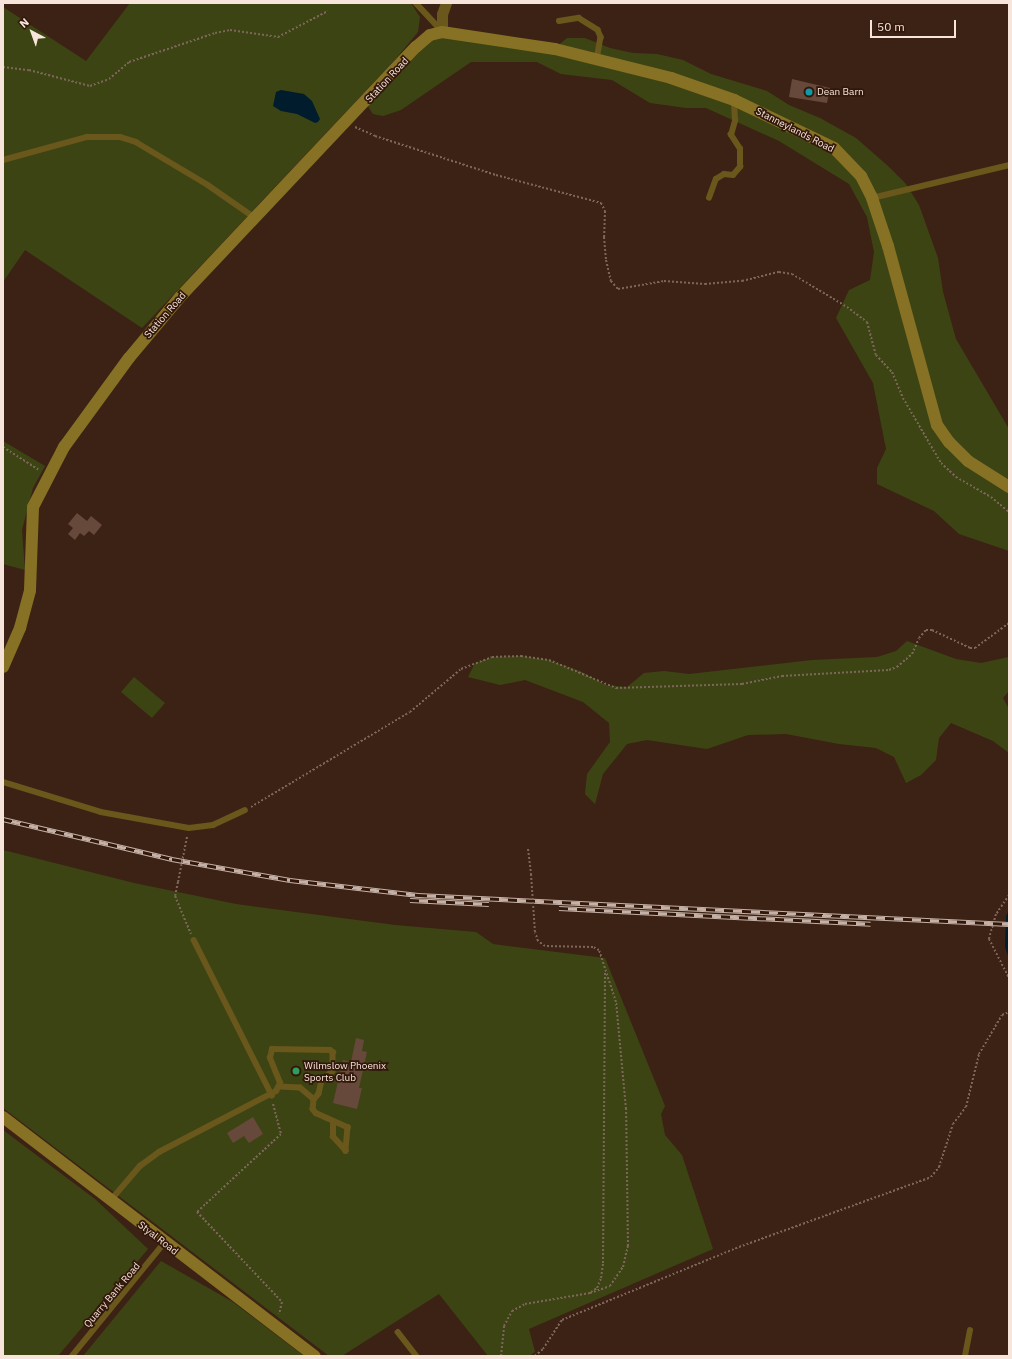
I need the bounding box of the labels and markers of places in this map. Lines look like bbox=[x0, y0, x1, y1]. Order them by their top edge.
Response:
place label: Dean Barn bbox=[817, 86, 864, 98]
marker: Dean Barn bbox=[804, 87, 814, 97]
place label: Wilmslow Phoenix Sports Club bbox=[304, 1059, 386, 1082]
marker: Wilmslow Phoenix Sports Club bbox=[291, 1066, 301, 1076]

